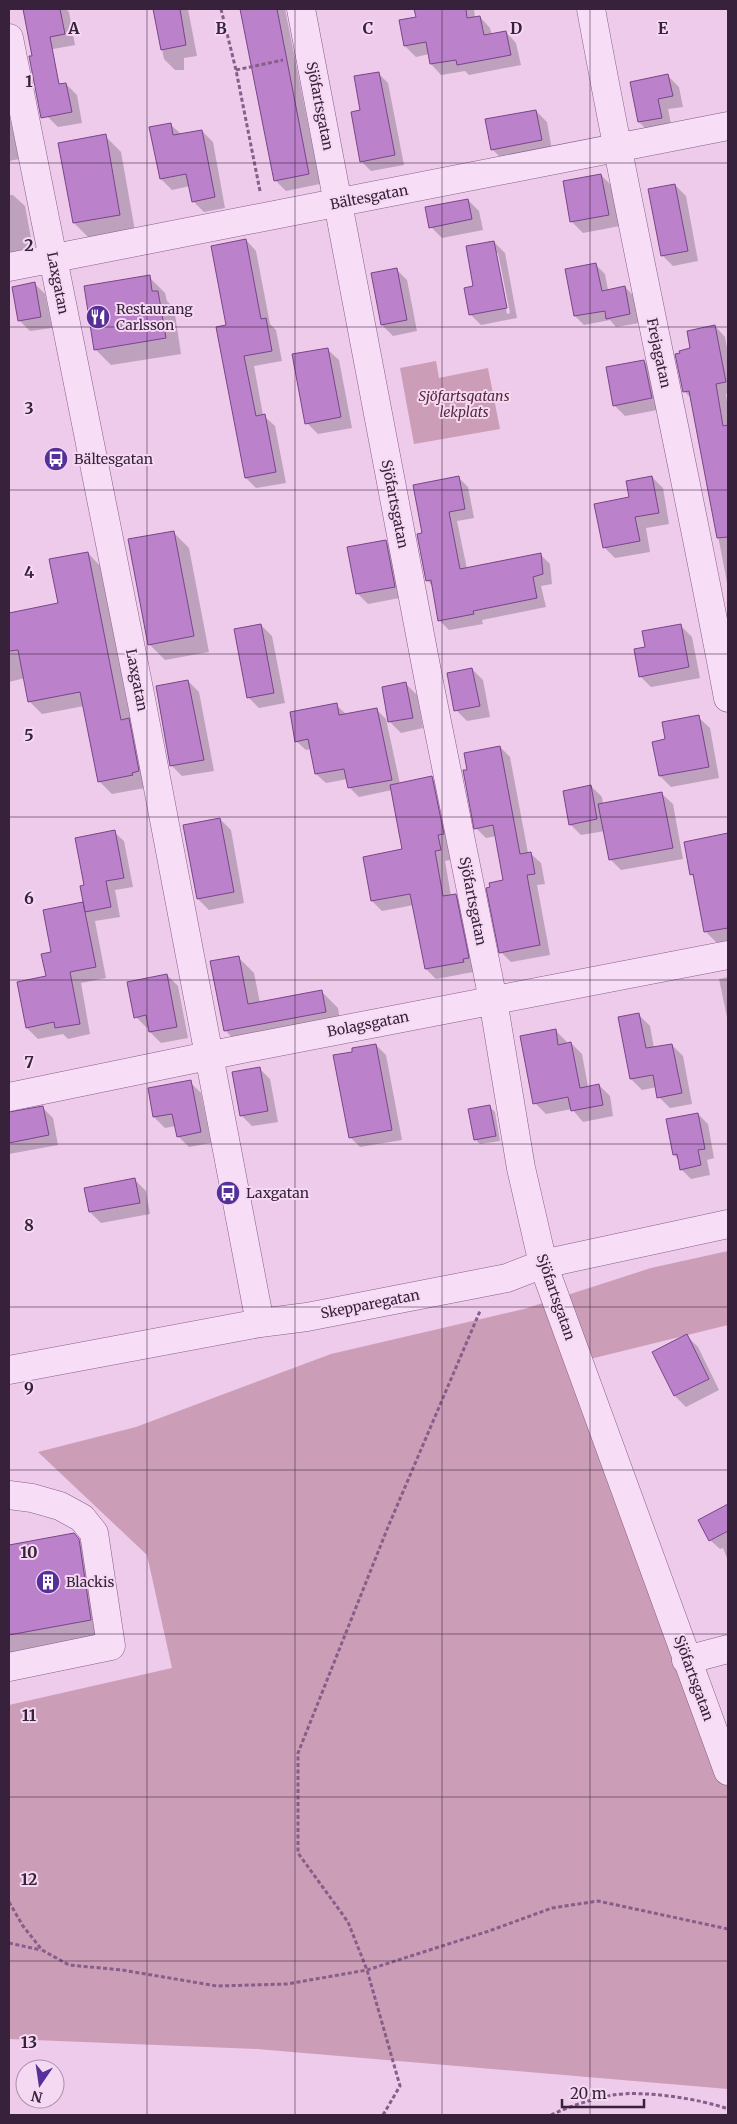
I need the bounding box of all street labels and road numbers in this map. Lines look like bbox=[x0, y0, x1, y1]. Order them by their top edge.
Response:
street label: Sjöfartsgatan bbox=[303, 60, 337, 152]
street label: Bältesgatan bbox=[329, 181, 409, 213]
street label: Laxgatan bbox=[43, 250, 73, 316]
street label: Frejagatan bbox=[643, 316, 675, 390]
street label: Sjöfartsgatan bbox=[378, 458, 412, 550]
street label: Laxgatan bbox=[122, 647, 152, 713]
street label: Sjöfartsgatan bbox=[456, 855, 490, 947]
street label: Bolagsgatan bbox=[326, 1007, 410, 1041]
street label: Sjöfartsgatan bbox=[533, 1252, 579, 1342]
street label: Skepparegatan bbox=[319, 1286, 421, 1322]
street label: Sjöfartsgatan bbox=[670, 1633, 718, 1723]

